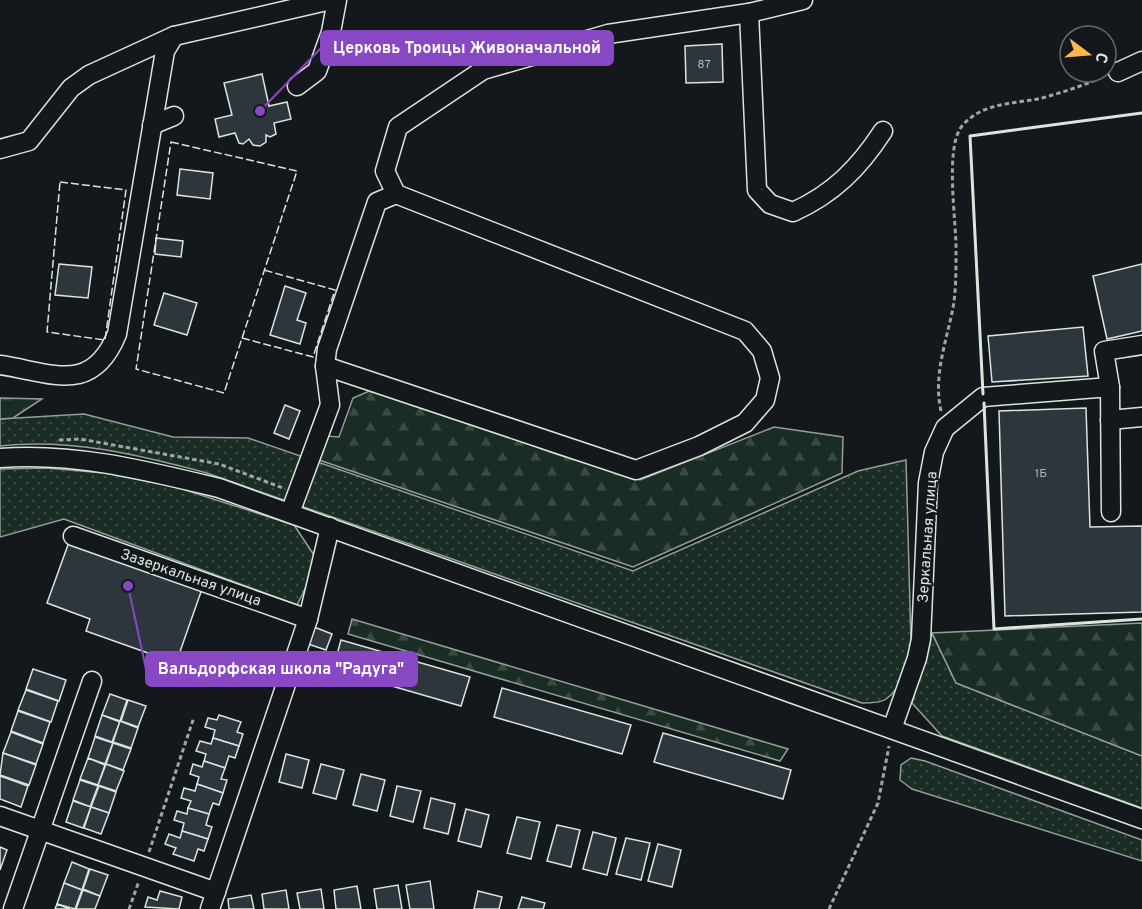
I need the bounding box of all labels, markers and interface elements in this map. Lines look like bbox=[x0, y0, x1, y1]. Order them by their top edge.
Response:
north arrow bbox=[1058, 24, 1118, 84]
callout: Церковь Троицы Живоначальной bbox=[321, 31, 613, 65]
text: Церковь Троицы Живоначальной bbox=[333, 39, 601, 59]
text: С bbox=[1089, 50, 1112, 65]
house number: 87 bbox=[697, 57, 711, 73]
house number: 1Б bbox=[1035, 466, 1047, 482]
street label: Зеркальная улица bbox=[914, 471, 943, 604]
street label: Зазеркальная улица bbox=[117, 545, 264, 611]
callout: Вальдорфская школа "Радуга" bbox=[146, 652, 417, 686]
text: Вальдорфская школа "Радуга" bbox=[158, 660, 404, 680]

